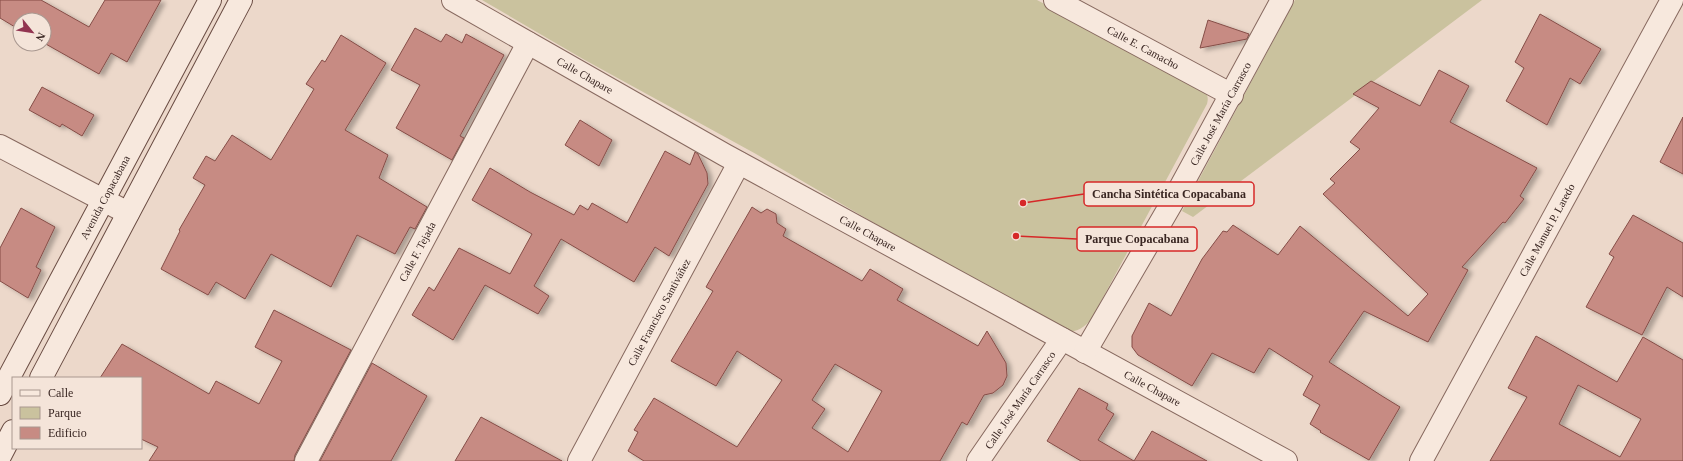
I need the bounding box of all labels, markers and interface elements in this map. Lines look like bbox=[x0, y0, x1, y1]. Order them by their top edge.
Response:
north arrow bbox=[12, 12, 52, 52]
street label: Calle E. Camacho bbox=[1105, 23, 1182, 72]
text: N bbox=[33, 31, 48, 43]
street label: Calle Chapare bbox=[555, 55, 615, 96]
street label: Calle José María Carrasco bbox=[1187, 60, 1253, 168]
street label: Avenida Copacabana bbox=[78, 153, 132, 241]
street label: Calle Manuel P. Laredo bbox=[1517, 181, 1577, 279]
callout: Cancha Sintética Copacabana bbox=[1084, 182, 1254, 206]
text: Cancha Sintética Copacabana bbox=[1092, 187, 1246, 201]
street label: Calle Chapare bbox=[838, 213, 899, 253]
street label: Calle F. Tejada bbox=[396, 220, 438, 284]
callout: Parque Copacabana bbox=[1077, 227, 1197, 251]
text: Parque Copacabana bbox=[1085, 232, 1189, 246]
street label: Calle Francisco Santiváñez bbox=[625, 256, 693, 368]
street label: Calle José María Carrasco bbox=[982, 349, 1058, 451]
street label: Calle Chapare bbox=[1122, 368, 1183, 408]
legend bbox=[12, 377, 142, 449]
text: Calle bbox=[48, 386, 73, 400]
text: Parque bbox=[48, 406, 81, 420]
text: Edificio bbox=[48, 426, 87, 440]

